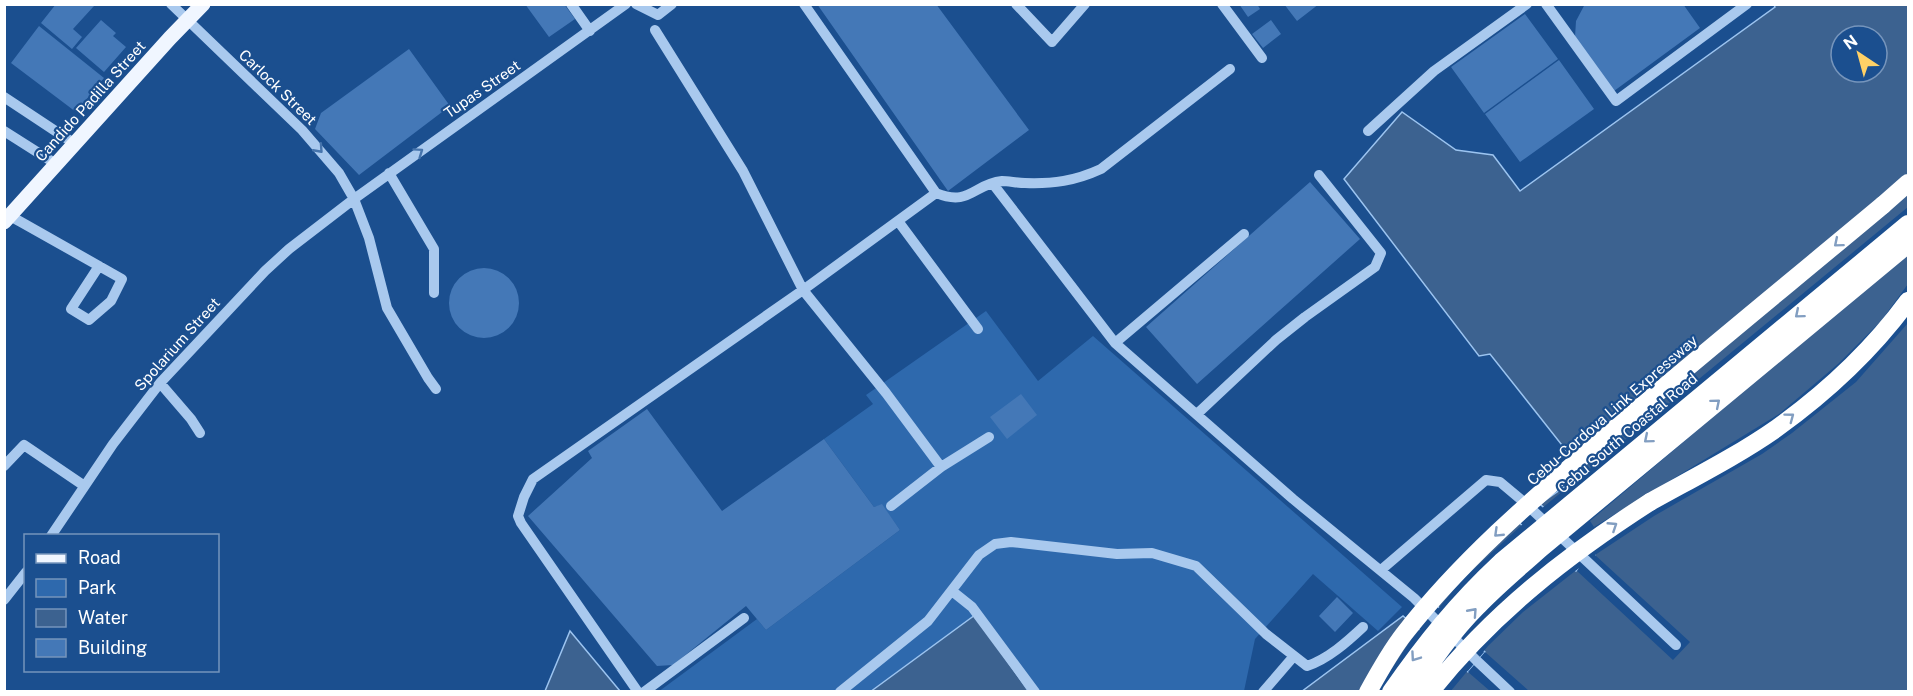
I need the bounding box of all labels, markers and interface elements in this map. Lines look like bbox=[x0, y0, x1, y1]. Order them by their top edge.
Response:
north arrow bbox=[1829, 24, 1889, 84]
text: N bbox=[1840, 31, 1861, 54]
street label: Candido Padilla Street bbox=[31, 37, 149, 165]
street label: Carlock Street bbox=[236, 46, 320, 128]
street label: Tupas Street bbox=[441, 56, 523, 121]
one-way arrow bbox=[312, 142, 323, 153]
one-way arrow bbox=[412, 148, 423, 159]
one-way arrow bbox=[1834, 236, 1845, 247]
street label: Spolarium Street bbox=[131, 294, 223, 394]
one-way arrow bbox=[1795, 307, 1806, 318]
street label: Cebu-Cordova Link Expressway bbox=[1523, 331, 1701, 489]
street label: Cebu South Coastal Road bbox=[1554, 369, 1700, 497]
one-way arrow bbox=[1709, 399, 1720, 410]
one-way arrow bbox=[1783, 414, 1794, 425]
one-way arrow bbox=[1644, 431, 1655, 442]
one-way arrow bbox=[1607, 522, 1617, 534]
one-way arrow bbox=[1495, 526, 1506, 537]
legend bbox=[24, 534, 219, 672]
text: Road bbox=[78, 547, 121, 568]
text: Park bbox=[78, 577, 116, 598]
text: Water bbox=[78, 607, 128, 628]
one-way arrow bbox=[1466, 608, 1477, 619]
text: Building bbox=[78, 637, 147, 658]
one-way arrow bbox=[1411, 651, 1422, 662]

